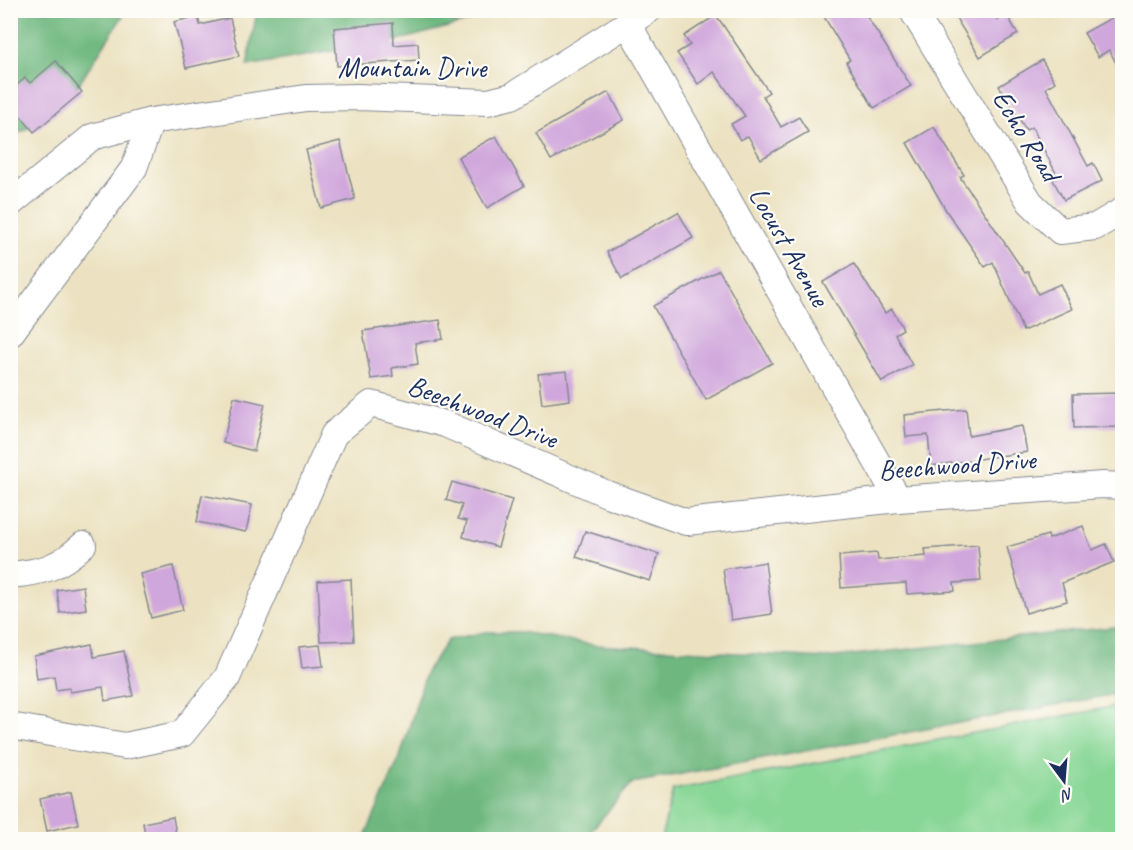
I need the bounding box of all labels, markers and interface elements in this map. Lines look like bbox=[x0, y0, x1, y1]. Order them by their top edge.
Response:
street label: Mountain Drive bbox=[338, 50, 488, 85]
street label: Echo Road bbox=[985, 83, 1070, 191]
street label: Locust Avenue bbox=[741, 180, 839, 314]
street label: Beechwood Drive bbox=[403, 367, 564, 457]
street label: Beechwood Drive bbox=[877, 441, 1039, 487]
north arrow bbox=[1034, 751, 1094, 811]
text: N bbox=[1057, 783, 1075, 806]

